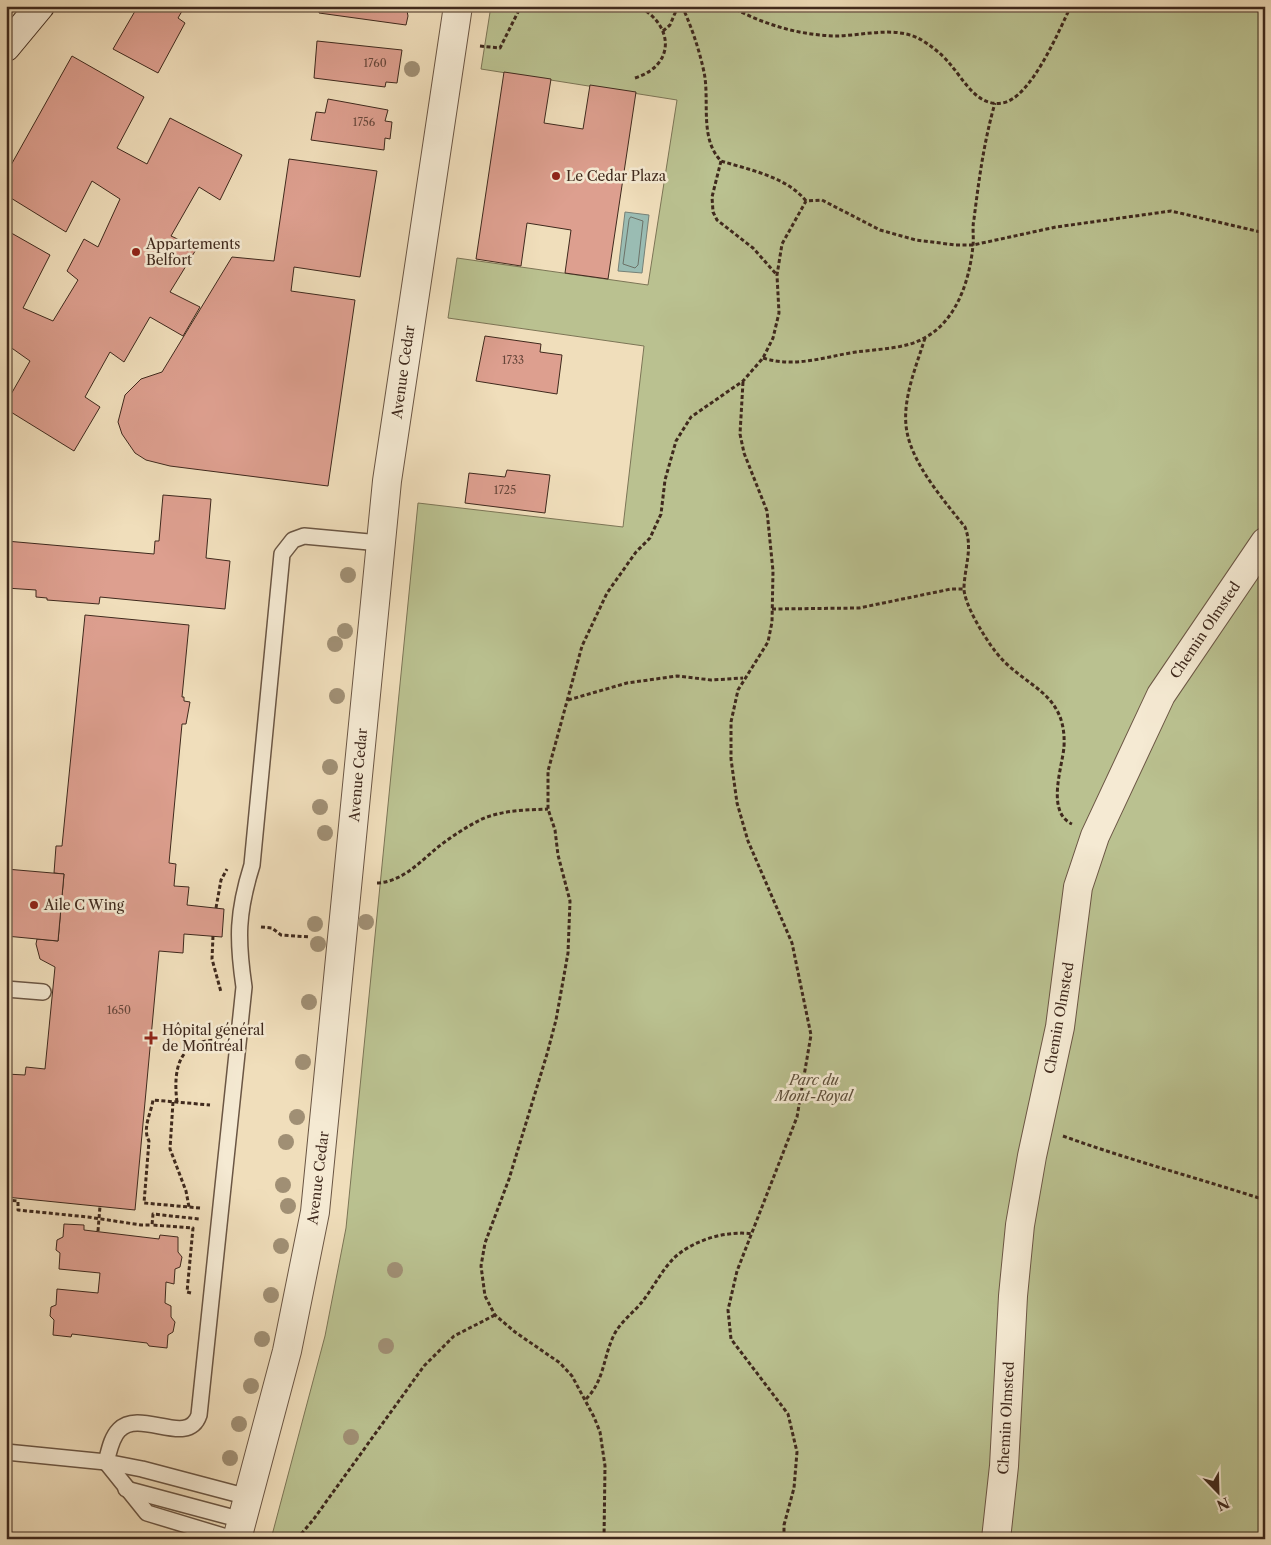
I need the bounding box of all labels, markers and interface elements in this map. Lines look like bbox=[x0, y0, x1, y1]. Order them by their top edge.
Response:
house number: 1760 bbox=[363, 56, 387, 70]
house number: 1756 bbox=[353, 115, 376, 129]
place label: Le Cedar Plaza bbox=[566, 167, 667, 185]
marker: Le Cedar Plaza bbox=[550, 170, 562, 182]
place label: Appartements Belfort bbox=[145, 235, 240, 269]
marker: Appartements Belfort bbox=[130, 246, 142, 258]
street label: Avenue Cedar bbox=[387, 324, 418, 421]
house number: 1733 bbox=[502, 353, 524, 367]
house number: 1725 bbox=[494, 483, 516, 497]
street label: Chemin Olmsted bbox=[1166, 578, 1244, 682]
street label: Avenue Cedar bbox=[345, 727, 371, 824]
place label: Aile C Wing bbox=[43, 896, 125, 914]
marker: Aile C Wing bbox=[28, 899, 40, 911]
street label: Chemin Olmsted bbox=[1040, 960, 1078, 1075]
house number: 1650 bbox=[107, 1003, 131, 1017]
place label: Hôpital général de Montréal bbox=[162, 1021, 265, 1055]
marker: Hôpital général de Montréal bbox=[144, 1031, 158, 1045]
park label: Parc du Mont-Royal bbox=[773, 1071, 854, 1105]
street label: Avenue Cedar bbox=[303, 1130, 333, 1227]
street label: Chemin Olmsted bbox=[994, 1361, 1018, 1475]
north arrow bbox=[1194, 1468, 1244, 1518]
text: N bbox=[1214, 1493, 1232, 1515]

